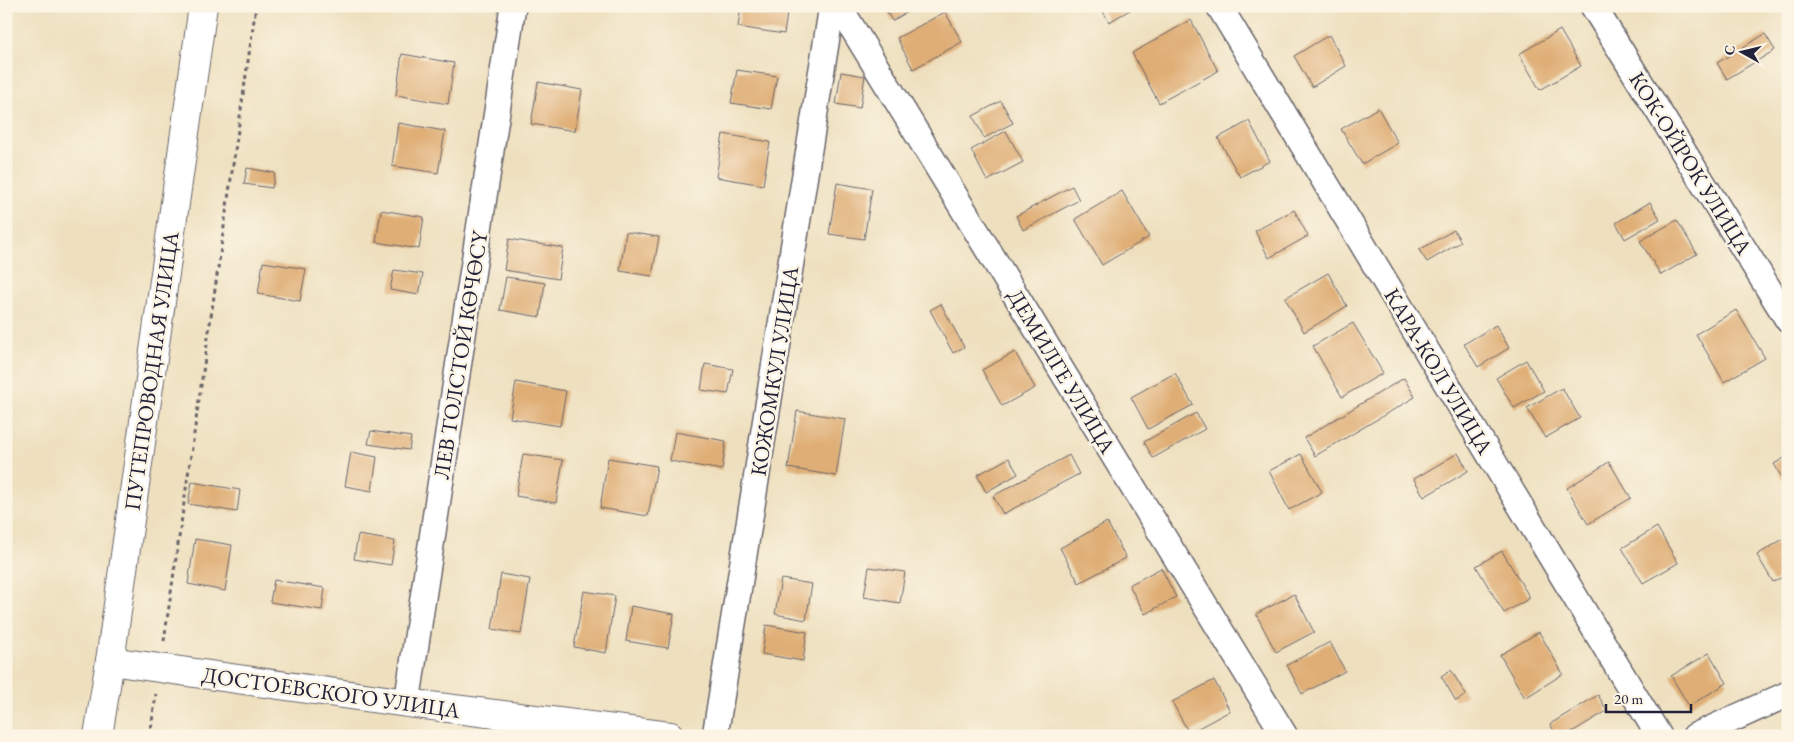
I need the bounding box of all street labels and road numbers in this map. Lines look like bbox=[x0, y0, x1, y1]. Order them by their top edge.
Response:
street label: КОК-ОЙРОК УЛИЦА bbox=[1622, 66, 1759, 261]
street label: ЛЕВ ТОЛСТОЙ КӨЧӨСҮ bbox=[427, 228, 495, 481]
street label: ПУТЕПРОВОДНАЯ УЛИЦА bbox=[118, 229, 186, 512]
street label: КОЖОМКУЛ УЛИЦА bbox=[744, 263, 806, 478]
street label: ДЕМИЛГЕ УЛИЦА bbox=[1001, 283, 1123, 460]
street label: КАРА-КОЛ УЛИЦА bbox=[1377, 283, 1500, 460]
street label: ДОСТОЕВСКОГО УЛИЦА bbox=[200, 660, 463, 725]

